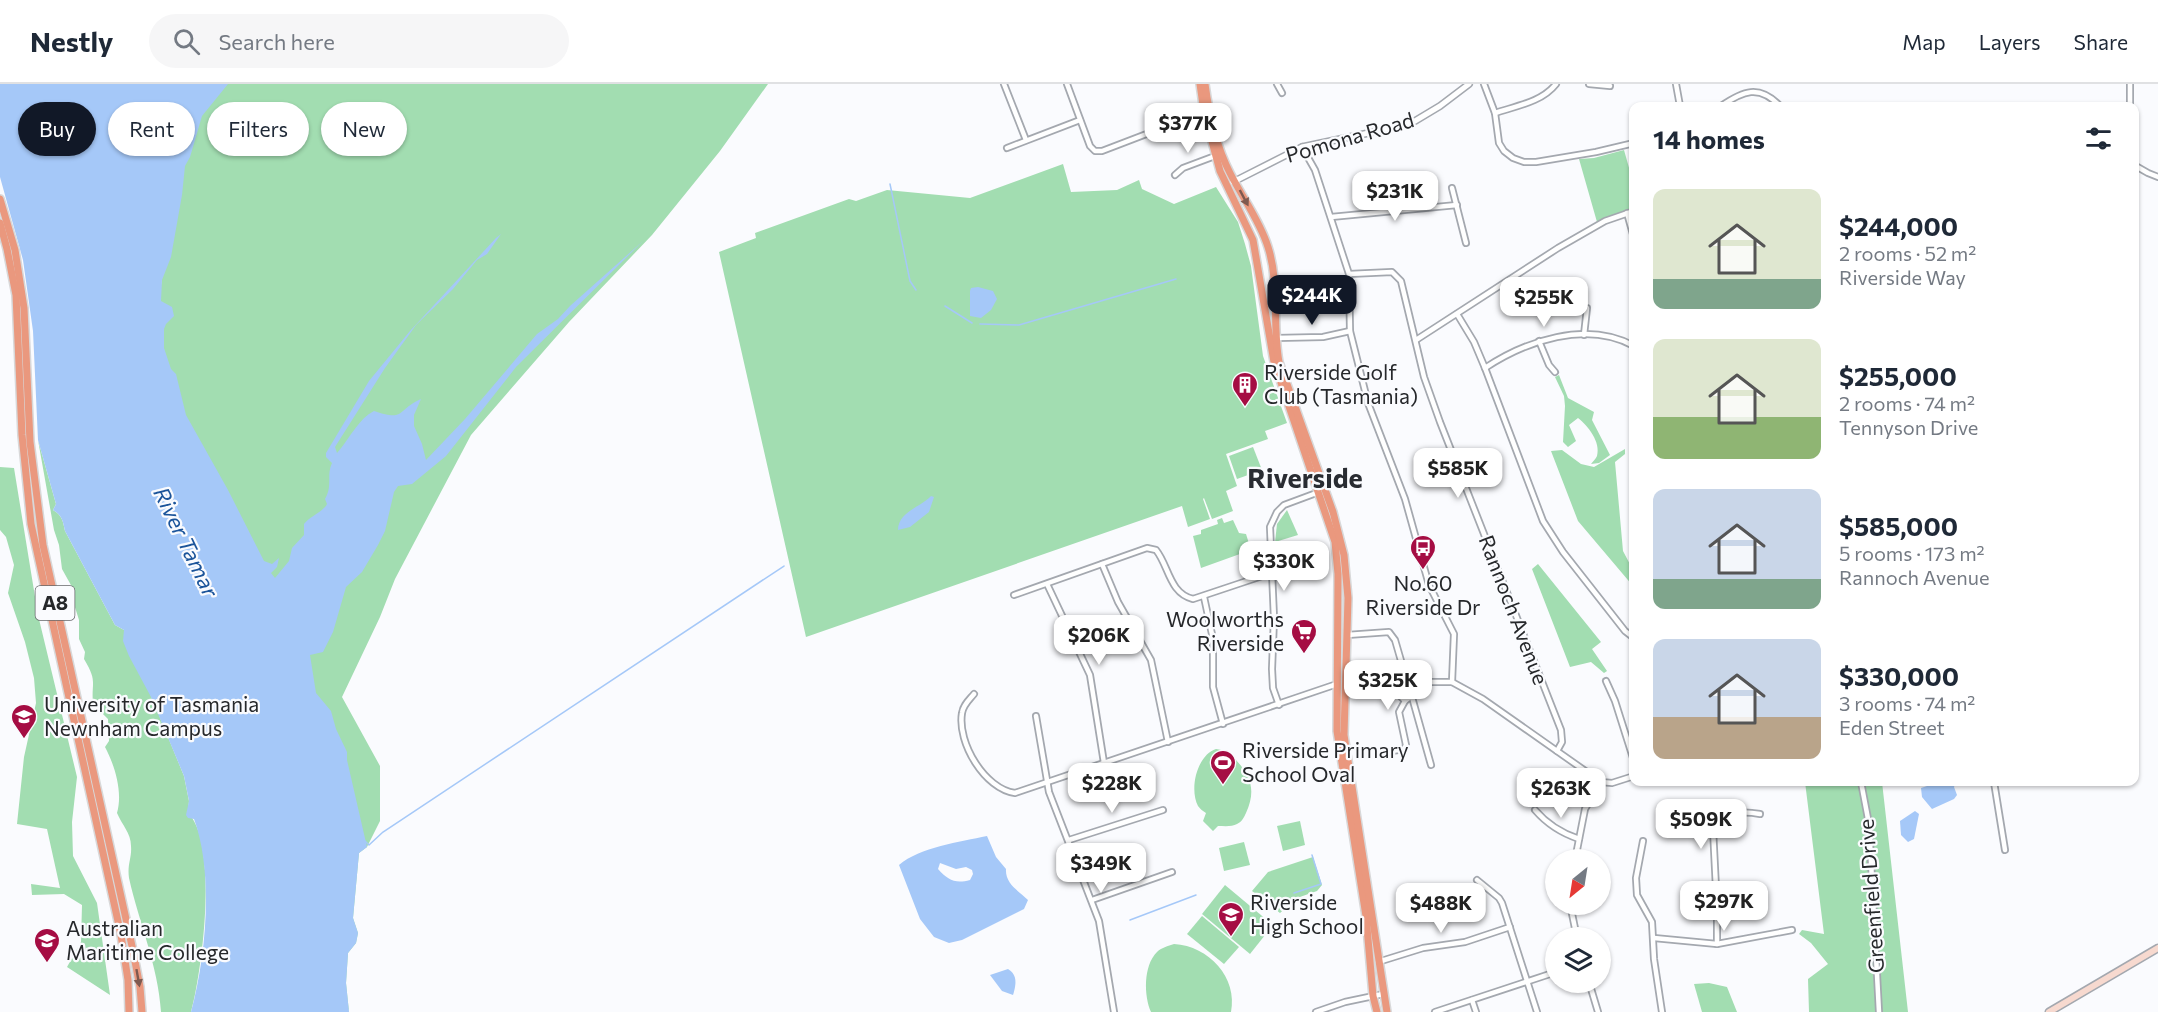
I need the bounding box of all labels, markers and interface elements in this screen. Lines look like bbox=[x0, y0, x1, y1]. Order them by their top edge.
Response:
search box bbox=[149, 14, 569, 68]
text: Nestly bbox=[30, 24, 113, 58]
icon: search bbox=[170, 25, 203, 58]
text: Search here bbox=[218, 28, 335, 55]
text: Map bbox=[1902, 29, 1946, 54]
text: Layers bbox=[1979, 29, 2041, 54]
text: Share bbox=[2074, 29, 2128, 54]
chip: Buy bbox=[18, 102, 96, 156]
chip: Rent bbox=[108, 102, 195, 156]
chip: Filters bbox=[207, 102, 309, 156]
chip: New bbox=[321, 102, 407, 156]
pin: $377K bbox=[1146, 103, 1230, 154]
street label: Pomona Road bbox=[1283, 106, 1417, 167]
text: $377K bbox=[1159, 110, 1217, 134]
icon: filters bbox=[2082, 122, 2115, 155]
text: 14 homes bbox=[1653, 123, 1765, 154]
pin: $231K bbox=[1353, 171, 1437, 222]
text: $231K bbox=[1366, 178, 1424, 202]
one-way arrow bbox=[1239, 190, 1249, 207]
text: $244,000 bbox=[1839, 210, 1958, 241]
icon: home bbox=[1701, 213, 1773, 285]
text: 2 rooms · 52 m² bbox=[1839, 241, 1976, 265]
text: Riverside Way bbox=[1839, 265, 1966, 289]
pin: $244K bbox=[1270, 275, 1354, 326]
pin: $255K bbox=[1502, 277, 1586, 328]
text: $244K bbox=[1281, 282, 1343, 306]
text: $255K bbox=[1514, 284, 1574, 308]
place label: Riverside Golf Club (Tasmania) bbox=[1264, 359, 1418, 408]
text: $255,000 bbox=[1839, 360, 1957, 391]
icon: home bbox=[1701, 363, 1773, 435]
building icon: Riverside Golf Club (Tasmania) bbox=[1230, 370, 1260, 408]
text: 2 rooms · 74 m² bbox=[1839, 391, 1975, 415]
text: Tennyson Drive bbox=[1839, 415, 1978, 439]
pin: $585K bbox=[1416, 448, 1500, 499]
text: $585K bbox=[1427, 455, 1489, 479]
district label: Riverside bbox=[1247, 461, 1363, 494]
water label: River Tamar bbox=[148, 482, 225, 602]
text: $585,000 bbox=[1839, 510, 1958, 541]
icon: home bbox=[1701, 513, 1773, 585]
street label: Rannoch Avenue bbox=[1474, 531, 1554, 688]
bus stop icon: No.60 Riverside Dr bbox=[1408, 533, 1438, 571]
pin: $330K bbox=[1242, 541, 1326, 592]
text: 5 rooms · 173 m² bbox=[1839, 541, 1985, 565]
text: $330K bbox=[1253, 548, 1315, 572]
text: Rannoch Avenue bbox=[1839, 565, 1990, 589]
place label: No.60 Riverside Dr bbox=[1365, 570, 1481, 619]
road number: A8 bbox=[36, 586, 74, 620]
place label: Woolworths Riverside bbox=[1166, 606, 1284, 655]
pin: $206K bbox=[1057, 615, 1141, 666]
supermarket icon: Woolworths Riverside bbox=[1289, 617, 1319, 655]
text: $206K bbox=[1068, 622, 1130, 646]
pin: $325K bbox=[1346, 660, 1430, 711]
text: $330,000 bbox=[1839, 660, 1959, 691]
icon: home bbox=[1701, 663, 1773, 735]
text: $325K bbox=[1358, 667, 1418, 691]
place label: University of Tasmania Newnham Campus bbox=[44, 691, 259, 740]
text: 3 rooms · 74 m² bbox=[1839, 691, 1975, 715]
school or university icon: University of Tasmania Newnham Campus bbox=[9, 702, 39, 740]
text: Eden Street bbox=[1839, 715, 1945, 739]
place label: Riverside Primary School Oval bbox=[1242, 737, 1409, 786]
sports icon: Riverside Primary School Oval bbox=[1208, 748, 1238, 786]
pin: $228K bbox=[1070, 763, 1154, 814]
pin: $263K bbox=[1519, 768, 1603, 819]
text: $228K bbox=[1082, 770, 1142, 794]
text: $263K bbox=[1531, 775, 1591, 799]
pin: $509K bbox=[1659, 799, 1743, 850]
text: $509K bbox=[1670, 806, 1732, 830]
street label: Greenfield Drive bbox=[1853, 818, 1888, 974]
pin: $349K bbox=[1059, 843, 1143, 894]
north arrow bbox=[1545, 849, 1611, 915]
map controls bbox=[1545, 849, 1611, 993]
text: $349K bbox=[1070, 850, 1132, 874]
pin: $297K bbox=[1682, 881, 1766, 932]
pin: $488K bbox=[1399, 883, 1483, 934]
text: $297K bbox=[1694, 888, 1754, 912]
place label: Riverside High School bbox=[1250, 889, 1364, 938]
text: $488K bbox=[1410, 890, 1472, 914]
school or university icon: Riverside High School bbox=[1216, 900, 1246, 938]
place label: Australian Maritime College bbox=[66, 915, 229, 964]
school or university icon: Australian Maritime College bbox=[32, 926, 62, 964]
button: layers bbox=[1545, 927, 1611, 993]
one-way arrow bbox=[134, 969, 143, 988]

